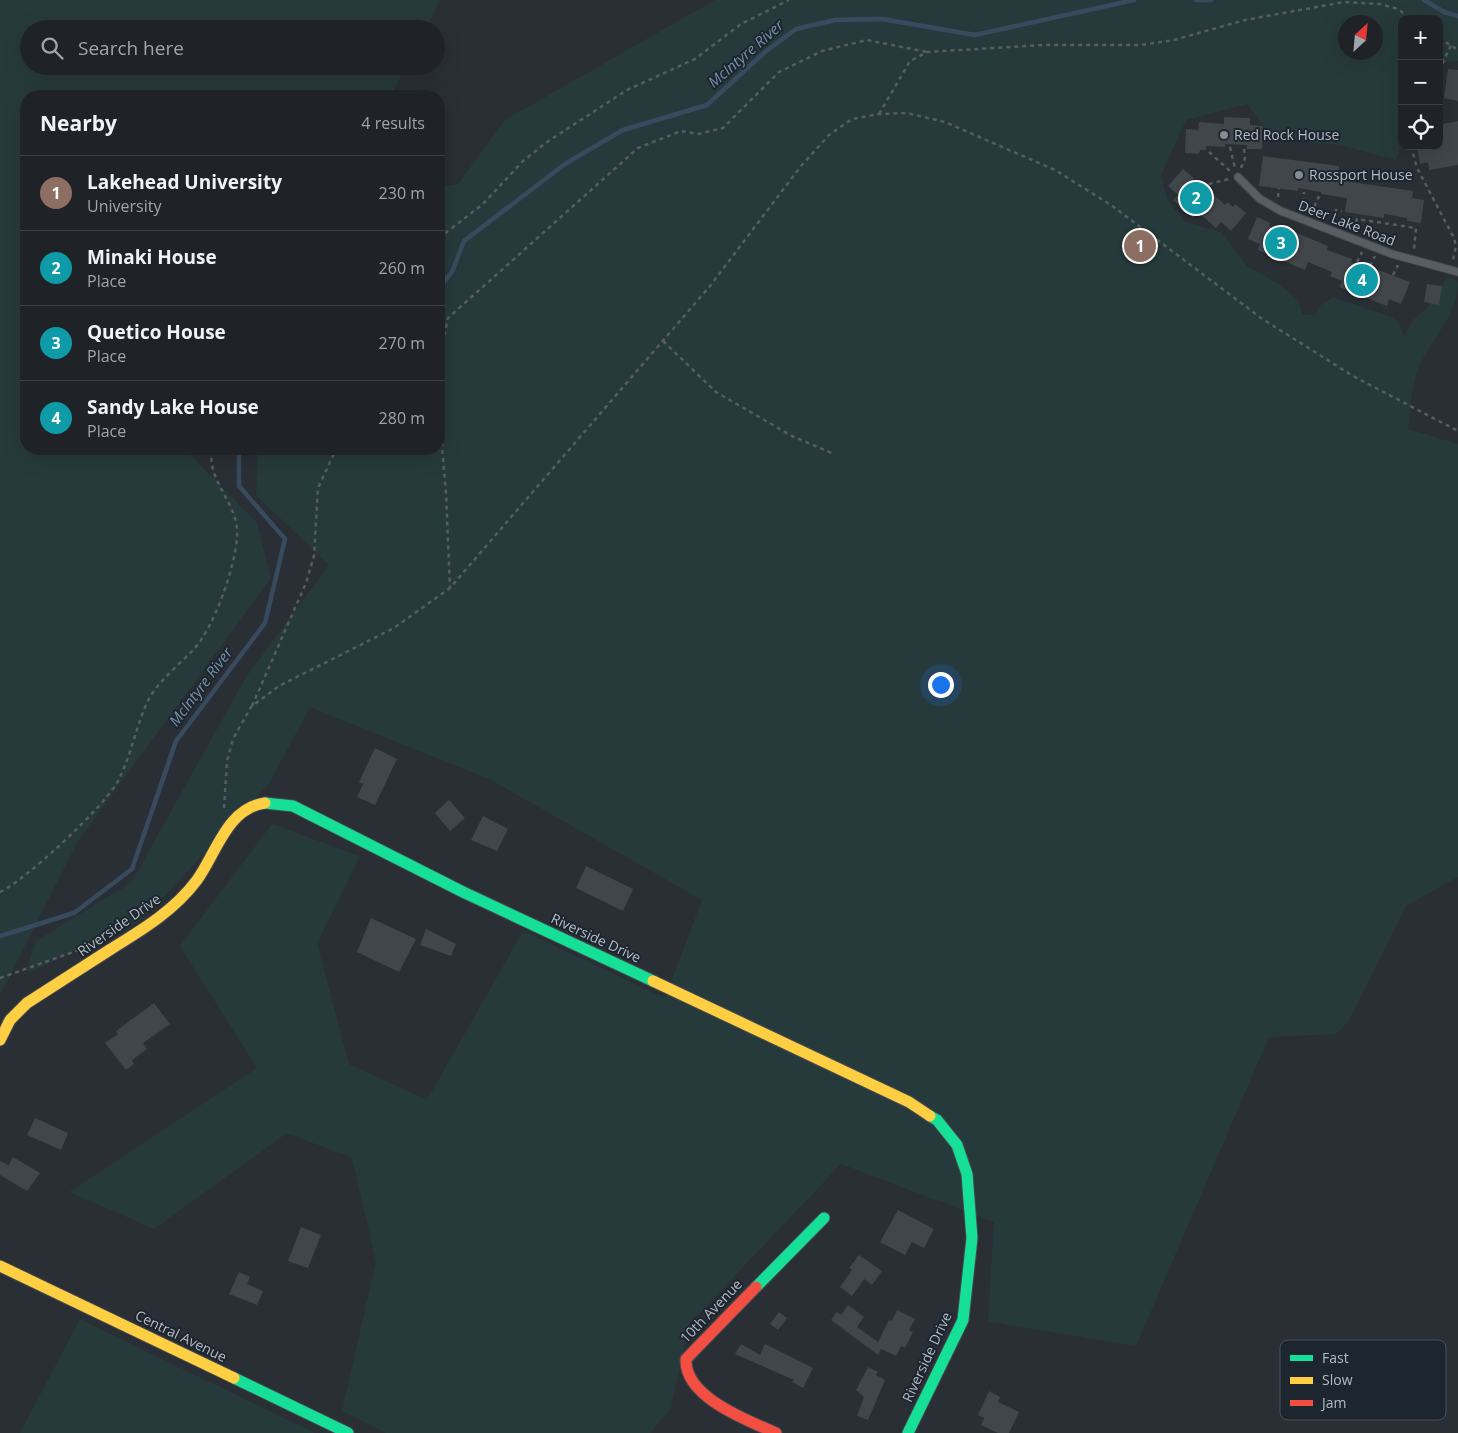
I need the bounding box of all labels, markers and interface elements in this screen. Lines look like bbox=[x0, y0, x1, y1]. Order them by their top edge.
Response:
water label: McIntyre River bbox=[703, 14, 788, 92]
north arrow bbox=[1338, 15, 1383, 60]
map controls bbox=[1398, 15, 1443, 150]
button: + bbox=[1398, 15, 1443, 60]
search box bbox=[20, 20, 445, 75]
icon: search bbox=[38, 34, 66, 62]
text: Search here bbox=[78, 35, 184, 61]
button: − bbox=[1398, 60, 1443, 105]
button: locate bbox=[1398, 105, 1443, 150]
text: Nearby bbox=[40, 109, 117, 137]
text: 4 results bbox=[361, 112, 425, 134]
place label: Red Rock House bbox=[1234, 125, 1339, 144]
marker: Red Rock House bbox=[1218, 129, 1230, 141]
place label: Rossport House bbox=[1309, 165, 1413, 184]
text: Lakehead University bbox=[87, 169, 282, 195]
marker: Rossport House bbox=[1293, 169, 1305, 181]
pin: 2 bbox=[1180, 179, 1212, 217]
text: 1 bbox=[51, 182, 61, 204]
text: 230 m bbox=[379, 182, 425, 204]
text: University bbox=[87, 195, 161, 217]
street label: Deer Lake Road bbox=[1296, 195, 1398, 250]
pin: 3 bbox=[1265, 224, 1297, 262]
pin: 1 bbox=[1124, 227, 1156, 265]
text: Minaki House bbox=[87, 244, 217, 270]
text: 2 bbox=[51, 257, 61, 279]
text: 260 m bbox=[379, 257, 425, 279]
pin: 4 bbox=[1346, 261, 1378, 299]
text: Place bbox=[87, 270, 126, 292]
text: Quetico House bbox=[87, 319, 226, 345]
text: 3 bbox=[51, 332, 61, 354]
text: 270 m bbox=[379, 332, 425, 354]
text: Place bbox=[87, 345, 126, 367]
text: Sandy Lake House bbox=[87, 394, 259, 420]
text: 4 bbox=[51, 407, 61, 429]
text: 280 m bbox=[379, 407, 425, 429]
text: Place bbox=[87, 420, 126, 442]
water label: McIntyre River bbox=[164, 642, 237, 730]
your location bbox=[928, 672, 954, 698]
street label: Riverside Drive bbox=[73, 889, 164, 960]
street label: Riverside Drive bbox=[548, 908, 644, 967]
street label: 10th Avenue bbox=[675, 1274, 746, 1347]
street label: Central Avenue bbox=[132, 1305, 230, 1366]
street label: Riverside Drive bbox=[897, 1309, 956, 1405]
legend bbox=[1280, 1340, 1446, 1420]
text: Fast bbox=[1322, 1348, 1349, 1367]
text: Slow bbox=[1322, 1370, 1353, 1389]
text: Jam bbox=[1320, 1393, 1347, 1412]

